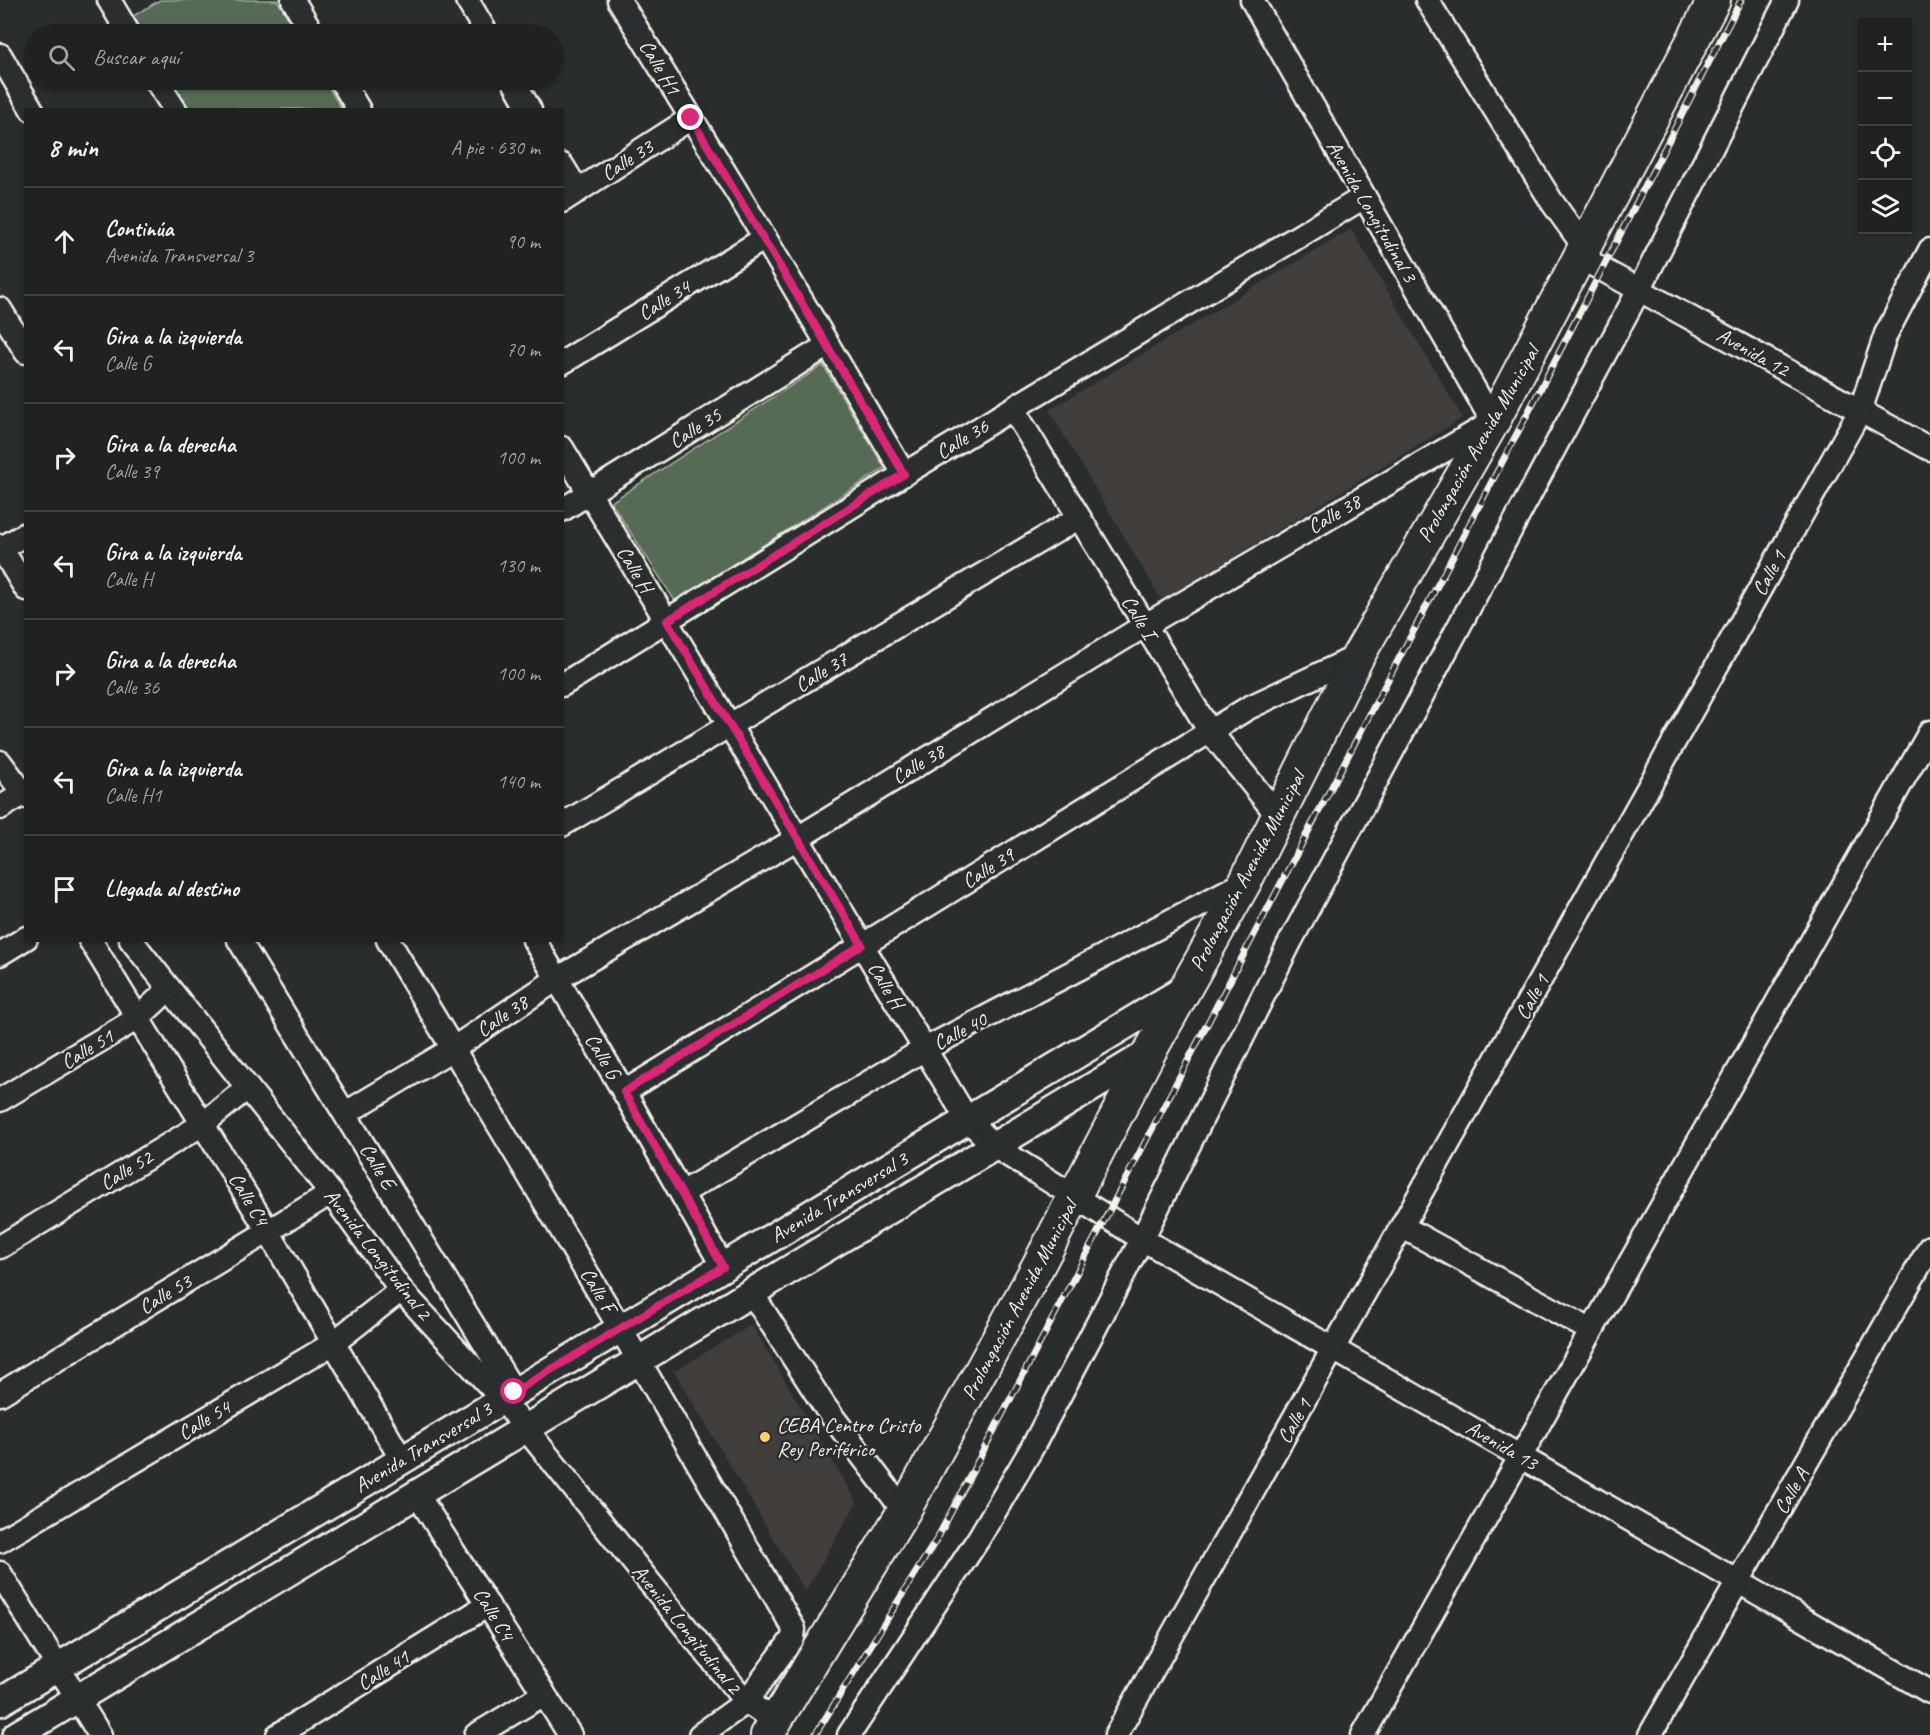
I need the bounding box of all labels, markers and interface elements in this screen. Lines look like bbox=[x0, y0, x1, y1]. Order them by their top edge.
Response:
map controls bbox=[1858, 18, 1912, 234]
button: + bbox=[1858, 18, 1912, 72]
search box bbox=[24, 24, 564, 90]
street label: Calle H1 bbox=[634, 35, 687, 100]
icon: search bbox=[45, 41, 78, 74]
text: Buscar aquí bbox=[93, 43, 179, 71]
button: − bbox=[1858, 72, 1912, 126]
route end bbox=[677, 104, 703, 130]
button: locate bbox=[1858, 126, 1912, 180]
text: 8 min bbox=[48, 131, 98, 164]
street label: Calle 33 bbox=[596, 133, 659, 186]
text: A pie · 630 m bbox=[451, 135, 540, 160]
street label: Avenida Longitudinal 3 bbox=[1321, 135, 1424, 288]
button: layers bbox=[1858, 180, 1912, 234]
text: Continúa bbox=[105, 215, 173, 243]
icon: ahead bbox=[48, 225, 81, 258]
text: 90 m bbox=[506, 229, 540, 254]
text: Avenida Transversal 3 bbox=[105, 243, 253, 268]
street label: Calle 34 bbox=[633, 273, 697, 326]
street label: Avenida 12 bbox=[1712, 322, 1795, 383]
text: Gira a la izquierda bbox=[105, 323, 242, 351]
icon: left bbox=[48, 333, 81, 366]
text: 70 m bbox=[506, 337, 540, 362]
street label: Prolongación Avenida Municipal bbox=[1411, 338, 1547, 547]
text: Calle G bbox=[105, 351, 151, 376]
street label: Calle 35 bbox=[664, 401, 727, 454]
street label: Calle 36 bbox=[931, 413, 994, 465]
text: Gira a la derecha bbox=[105, 431, 236, 459]
icon: right bbox=[48, 441, 81, 474]
text: 100 m bbox=[497, 445, 540, 470]
text: Calle 39 bbox=[105, 459, 159, 484]
street label: Calle 38 bbox=[1303, 487, 1367, 540]
text: Gira a la izquierda bbox=[105, 539, 242, 567]
street label: Calle H bbox=[611, 541, 661, 600]
street label: Calle 1 bbox=[1746, 545, 1793, 600]
icon: left bbox=[48, 549, 81, 582]
text: 130 m bbox=[497, 553, 540, 578]
text: Calle H bbox=[105, 567, 153, 592]
street label: Calle I bbox=[1116, 590, 1164, 648]
street label: Calle 37 bbox=[790, 645, 853, 698]
text: Gira a la derecha bbox=[105, 647, 236, 675]
icon: right bbox=[48, 657, 81, 690]
text: 100 m bbox=[497, 661, 540, 686]
text: Calle 36 bbox=[105, 675, 159, 700]
street label: Calle 38 bbox=[887, 737, 951, 790]
text: Gira a la izquierda bbox=[105, 755, 242, 783]
street label: Prolongación Avenida Municipal bbox=[1183, 764, 1312, 975]
icon: left bbox=[48, 765, 81, 798]
text: 140 m bbox=[497, 769, 540, 794]
text: Calle H1 bbox=[105, 783, 162, 808]
street label: Calle 39 bbox=[957, 841, 1020, 894]
icon: arrive bbox=[48, 873, 81, 906]
text: Llegada al destino bbox=[105, 875, 239, 903]
street label: Calle H bbox=[862, 957, 912, 1016]
street label: Calle 1 bbox=[1509, 969, 1556, 1024]
street label: Calle 38 bbox=[471, 988, 535, 1043]
street label: Calle 40 bbox=[929, 1005, 993, 1056]
street label: Calle 51 bbox=[56, 1022, 119, 1075]
street label: Calle G bbox=[579, 1028, 628, 1086]
street label: Calle E bbox=[354, 1138, 403, 1196]
street label: Calle 52 bbox=[95, 1143, 158, 1196]
street label: Avenida Transversal 3 bbox=[765, 1145, 914, 1248]
street label: Calle C4 bbox=[223, 1168, 276, 1233]
street label: Avenida Longitudinal 2 bbox=[319, 1183, 438, 1326]
street label: Prolongación Avenida Municipal bbox=[955, 1193, 1084, 1404]
street label: Calle F bbox=[575, 1263, 624, 1322]
street label: Calle 53 bbox=[134, 1267, 197, 1320]
route start bbox=[500, 1378, 526, 1404]
street label: Calle 54 bbox=[173, 1393, 237, 1446]
street label: Calle 1 bbox=[1271, 1393, 1318, 1448]
street label: Avenida Transversal 3 bbox=[349, 1395, 498, 1498]
place label: CEBA Centro Cristo Rey Periférico bbox=[777, 1412, 922, 1462]
street label: Avenida 13 bbox=[1462, 1414, 1544, 1477]
marker: CEBA Centro Cristo Rey Periférico bbox=[758, 1430, 772, 1444]
street label: Calle A bbox=[1768, 1462, 1815, 1519]
street label: Avenida Longitudinal 2 bbox=[627, 1559, 748, 1700]
street label: Calle C4 bbox=[468, 1583, 522, 1648]
street label: Calle 41 bbox=[352, 1643, 415, 1696]

